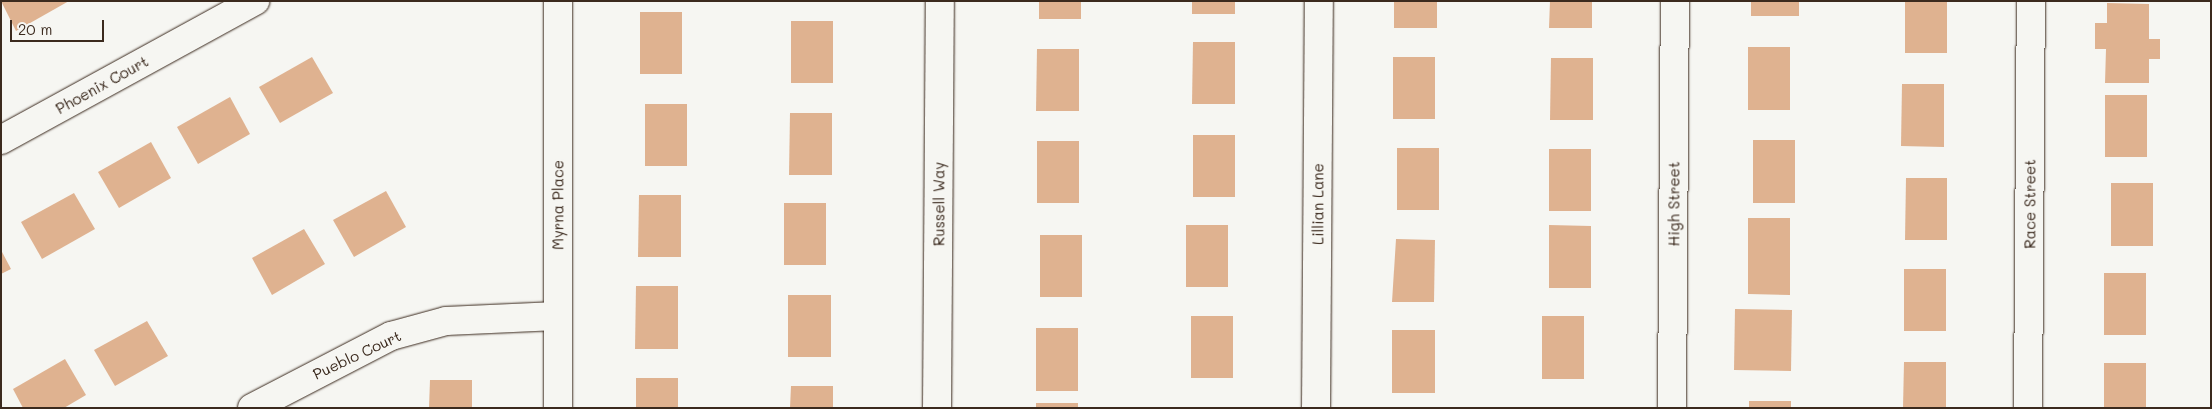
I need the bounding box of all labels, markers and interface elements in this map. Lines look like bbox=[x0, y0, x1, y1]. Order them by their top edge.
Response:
scale bar bbox=[12, 10, 106, 42]
text: 20 m bbox=[18, 19, 52, 39]
street label: Phoenix Court bbox=[53, 52, 151, 118]
street label: Race Street bbox=[2021, 159, 2039, 249]
street label: Myrna Place bbox=[549, 160, 567, 250]
street label: Russell Way bbox=[930, 162, 948, 246]
street label: High Street bbox=[1665, 162, 1683, 246]
street label: Lillian Lane bbox=[1309, 163, 1327, 245]
street label: Pueblo Court bbox=[310, 327, 404, 383]

